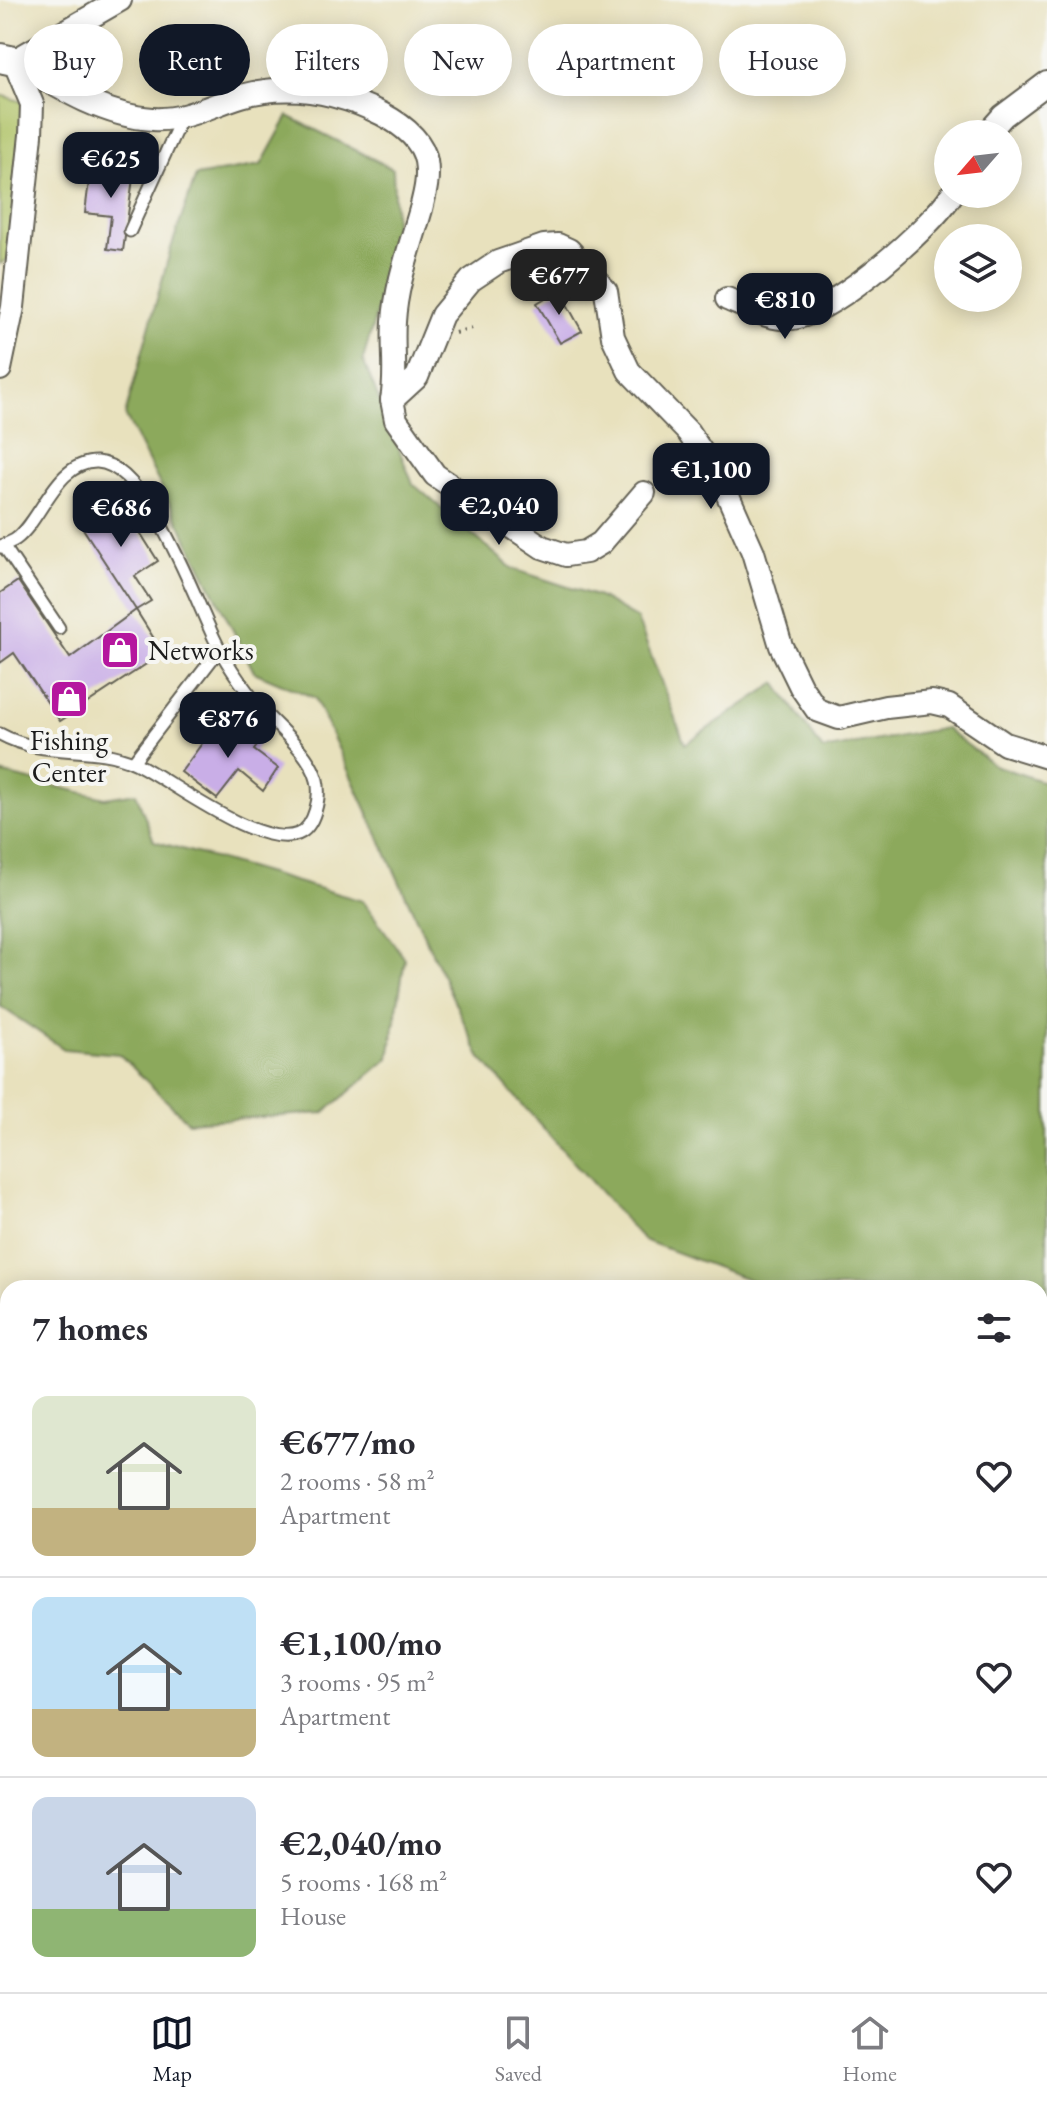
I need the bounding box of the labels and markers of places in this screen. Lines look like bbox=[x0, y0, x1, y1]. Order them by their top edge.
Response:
pin: €625 bbox=[64, 132, 158, 200]
pin: €677 bbox=[512, 249, 606, 317]
pin: €810 bbox=[738, 273, 832, 341]
pin: €1,100 bbox=[646, 443, 776, 511]
pin: €2,040 bbox=[434, 479, 564, 547]
pin: €686 bbox=[74, 481, 168, 549]
shop icon: Networks bbox=[99, 629, 141, 671]
place label: Networks bbox=[148, 632, 254, 668]
shop icon: Fishing Center bbox=[48, 678, 90, 720]
pin: €876 bbox=[181, 692, 275, 760]
place label: Fishing Center bbox=[30, 722, 109, 790]

